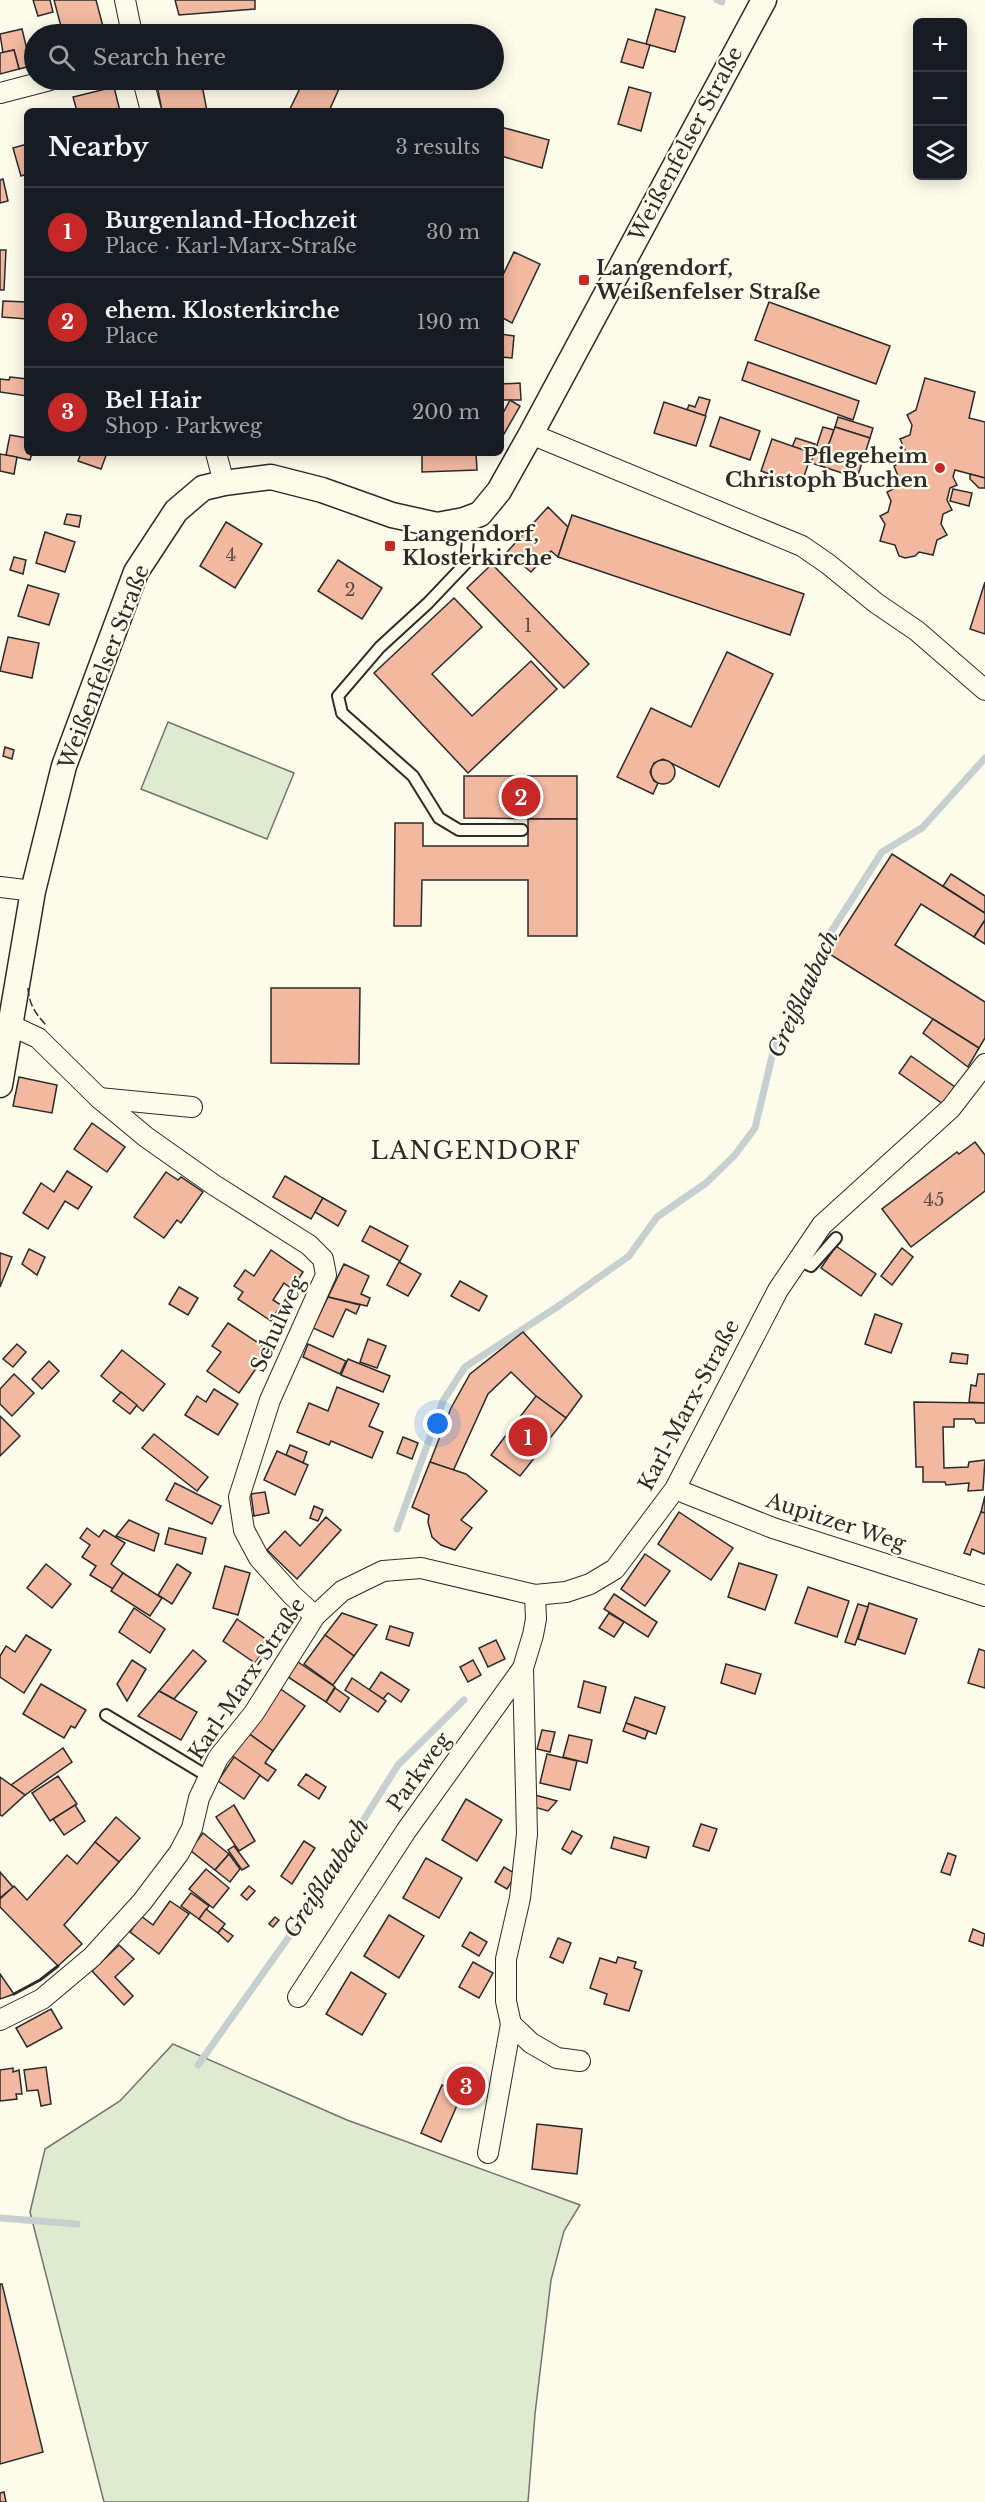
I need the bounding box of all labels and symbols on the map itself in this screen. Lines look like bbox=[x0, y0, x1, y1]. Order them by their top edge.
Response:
street label: Weißenfelser Straße bbox=[623, 42, 748, 247]
place label: Langendorf, Weißenfelser Straße bbox=[595, 255, 821, 305]
marker: Langendorf, Weißenfelser Straße bbox=[577, 273, 591, 287]
place label: Pflegeheim Christoph Buchen bbox=[725, 443, 928, 493]
marker: Pflegeheim Christoph Buchen bbox=[933, 461, 947, 475]
place label: Langendorf, Klosterkirche bbox=[402, 521, 552, 571]
marker: Langendorf, Klosterkirche bbox=[383, 539, 397, 553]
house number: 4 bbox=[226, 544, 236, 566]
street label: Weißenfelser Straße bbox=[53, 561, 155, 774]
house number: 2 bbox=[344, 579, 356, 601]
house number: 1 bbox=[524, 615, 532, 637]
pin: 2 bbox=[502, 774, 540, 820]
water label: Greißlaubach bbox=[762, 926, 844, 1062]
district label: LANGENDORF bbox=[371, 1136, 581, 1165]
house number: 45 bbox=[924, 1189, 944, 1211]
street label: Schulweg bbox=[245, 1272, 311, 1376]
street label: Karl-Marx-Straße bbox=[633, 1315, 745, 1495]
your location bbox=[423, 1409, 452, 1438]
pin: 1 bbox=[508, 1414, 548, 1460]
street label: Aupitzer Weg bbox=[762, 1487, 910, 1557]
street label: Karl-Marx-Straße bbox=[183, 1593, 311, 1765]
street label: Parkweg bbox=[382, 1727, 456, 1816]
water label: Greißlaubach bbox=[277, 1813, 375, 1943]
pin: 3 bbox=[446, 2064, 486, 2108]

